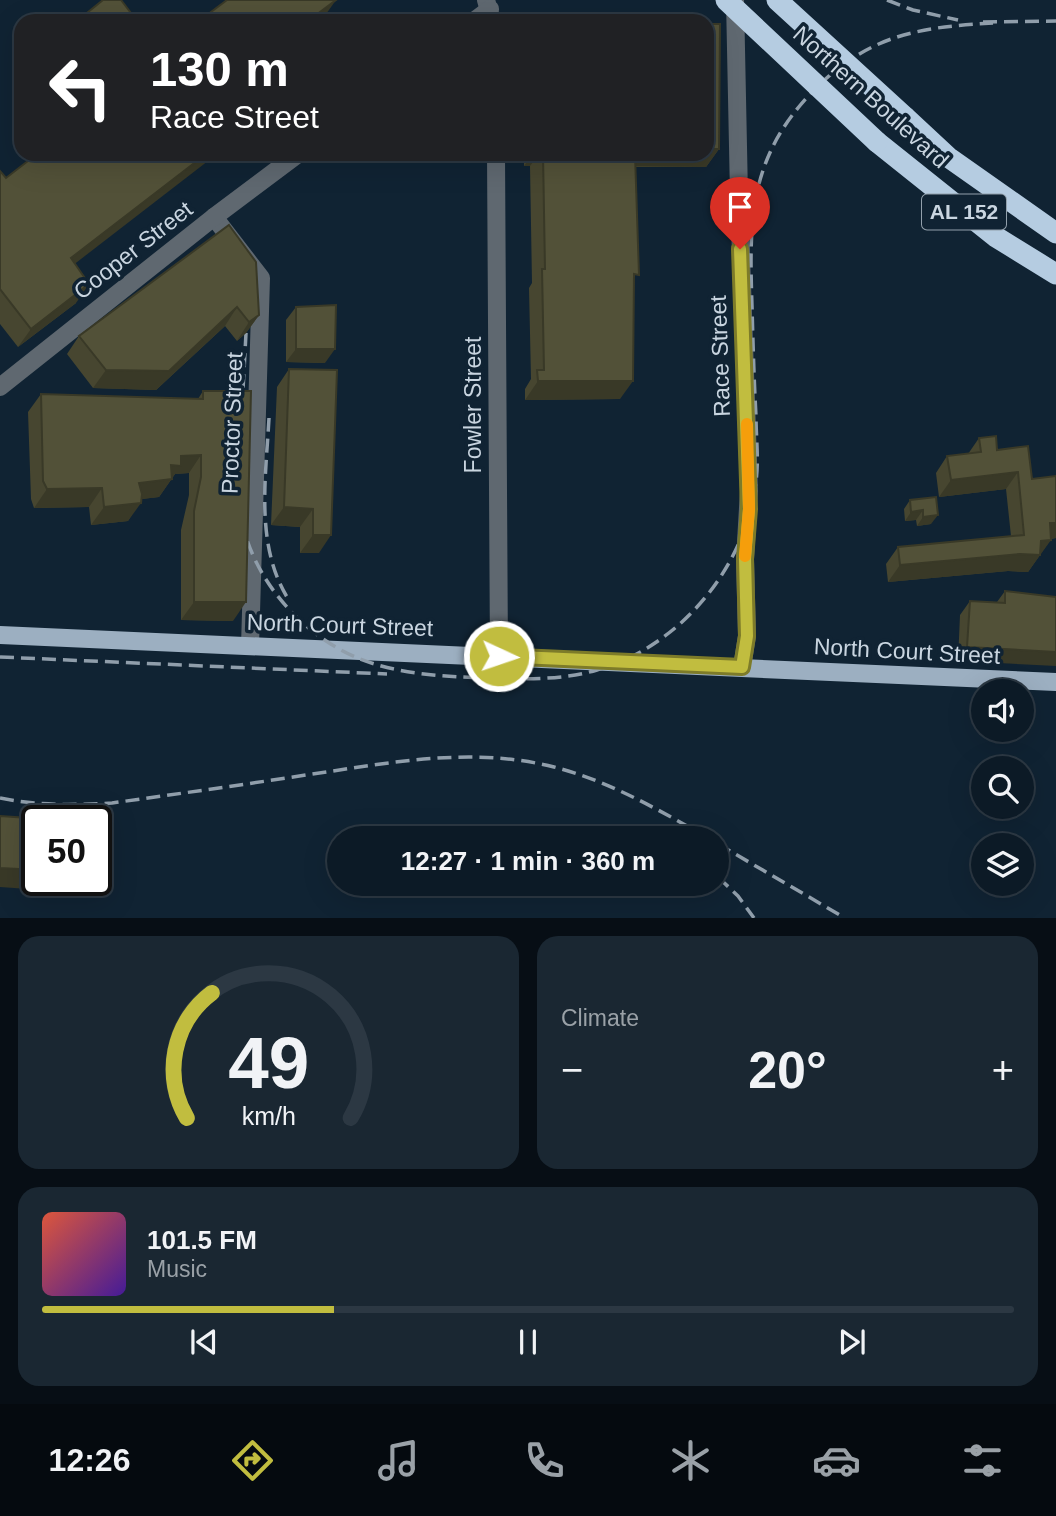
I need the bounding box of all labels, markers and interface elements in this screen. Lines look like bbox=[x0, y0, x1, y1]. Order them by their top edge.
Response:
street label: Northern Boulevard bbox=[788, 21, 954, 173]
icon: left bbox=[35, 42, 126, 133]
text: 130 m bbox=[150, 42, 289, 96]
text: Race Street bbox=[150, 99, 319, 135]
pin bbox=[710, 177, 770, 249]
icon: arrive bbox=[721, 188, 759, 226]
road number: AL 152 bbox=[922, 194, 1006, 230]
street label: Cooper Street bbox=[69, 195, 198, 304]
street label: Race Street bbox=[705, 294, 735, 417]
street label: Fowler Street bbox=[460, 336, 486, 473]
street label: Proctor Street bbox=[217, 351, 247, 494]
street label: North Court Street bbox=[246, 609, 434, 641]
position arrow bbox=[462, 619, 536, 693]
street label: North Court Street bbox=[813, 633, 1001, 669]
map controls bbox=[971, 679, 1034, 896]
button: sound bbox=[971, 679, 1034, 742]
button: search bbox=[971, 756, 1034, 819]
speed limit sign: 50 bbox=[21, 805, 112, 896]
button: layers bbox=[971, 833, 1034, 896]
text: 12:27 · 1 min · 360 m bbox=[401, 846, 655, 876]
text: Climate bbox=[561, 1005, 639, 1031]
text: 49 bbox=[228, 1023, 309, 1104]
text: 20° bbox=[748, 1041, 827, 1099]
text: − bbox=[561, 1049, 583, 1091]
text: + bbox=[992, 1049, 1014, 1091]
text: km/h bbox=[241, 1102, 296, 1130]
text: 101.5 FM bbox=[147, 1225, 257, 1255]
text: Music bbox=[147, 1256, 207, 1282]
icon: previous bbox=[185, 1323, 223, 1361]
icon: pause bbox=[509, 1323, 547, 1361]
icon: next bbox=[833, 1323, 871, 1361]
icon: directions bbox=[228, 1436, 277, 1485]
icon: music bbox=[374, 1436, 423, 1485]
icon: phone bbox=[520, 1436, 569, 1485]
icon: climate bbox=[666, 1436, 715, 1485]
icon: car bbox=[812, 1436, 861, 1485]
icon: filters bbox=[958, 1436, 1007, 1485]
text: 12:26 bbox=[49, 1442, 130, 1478]

